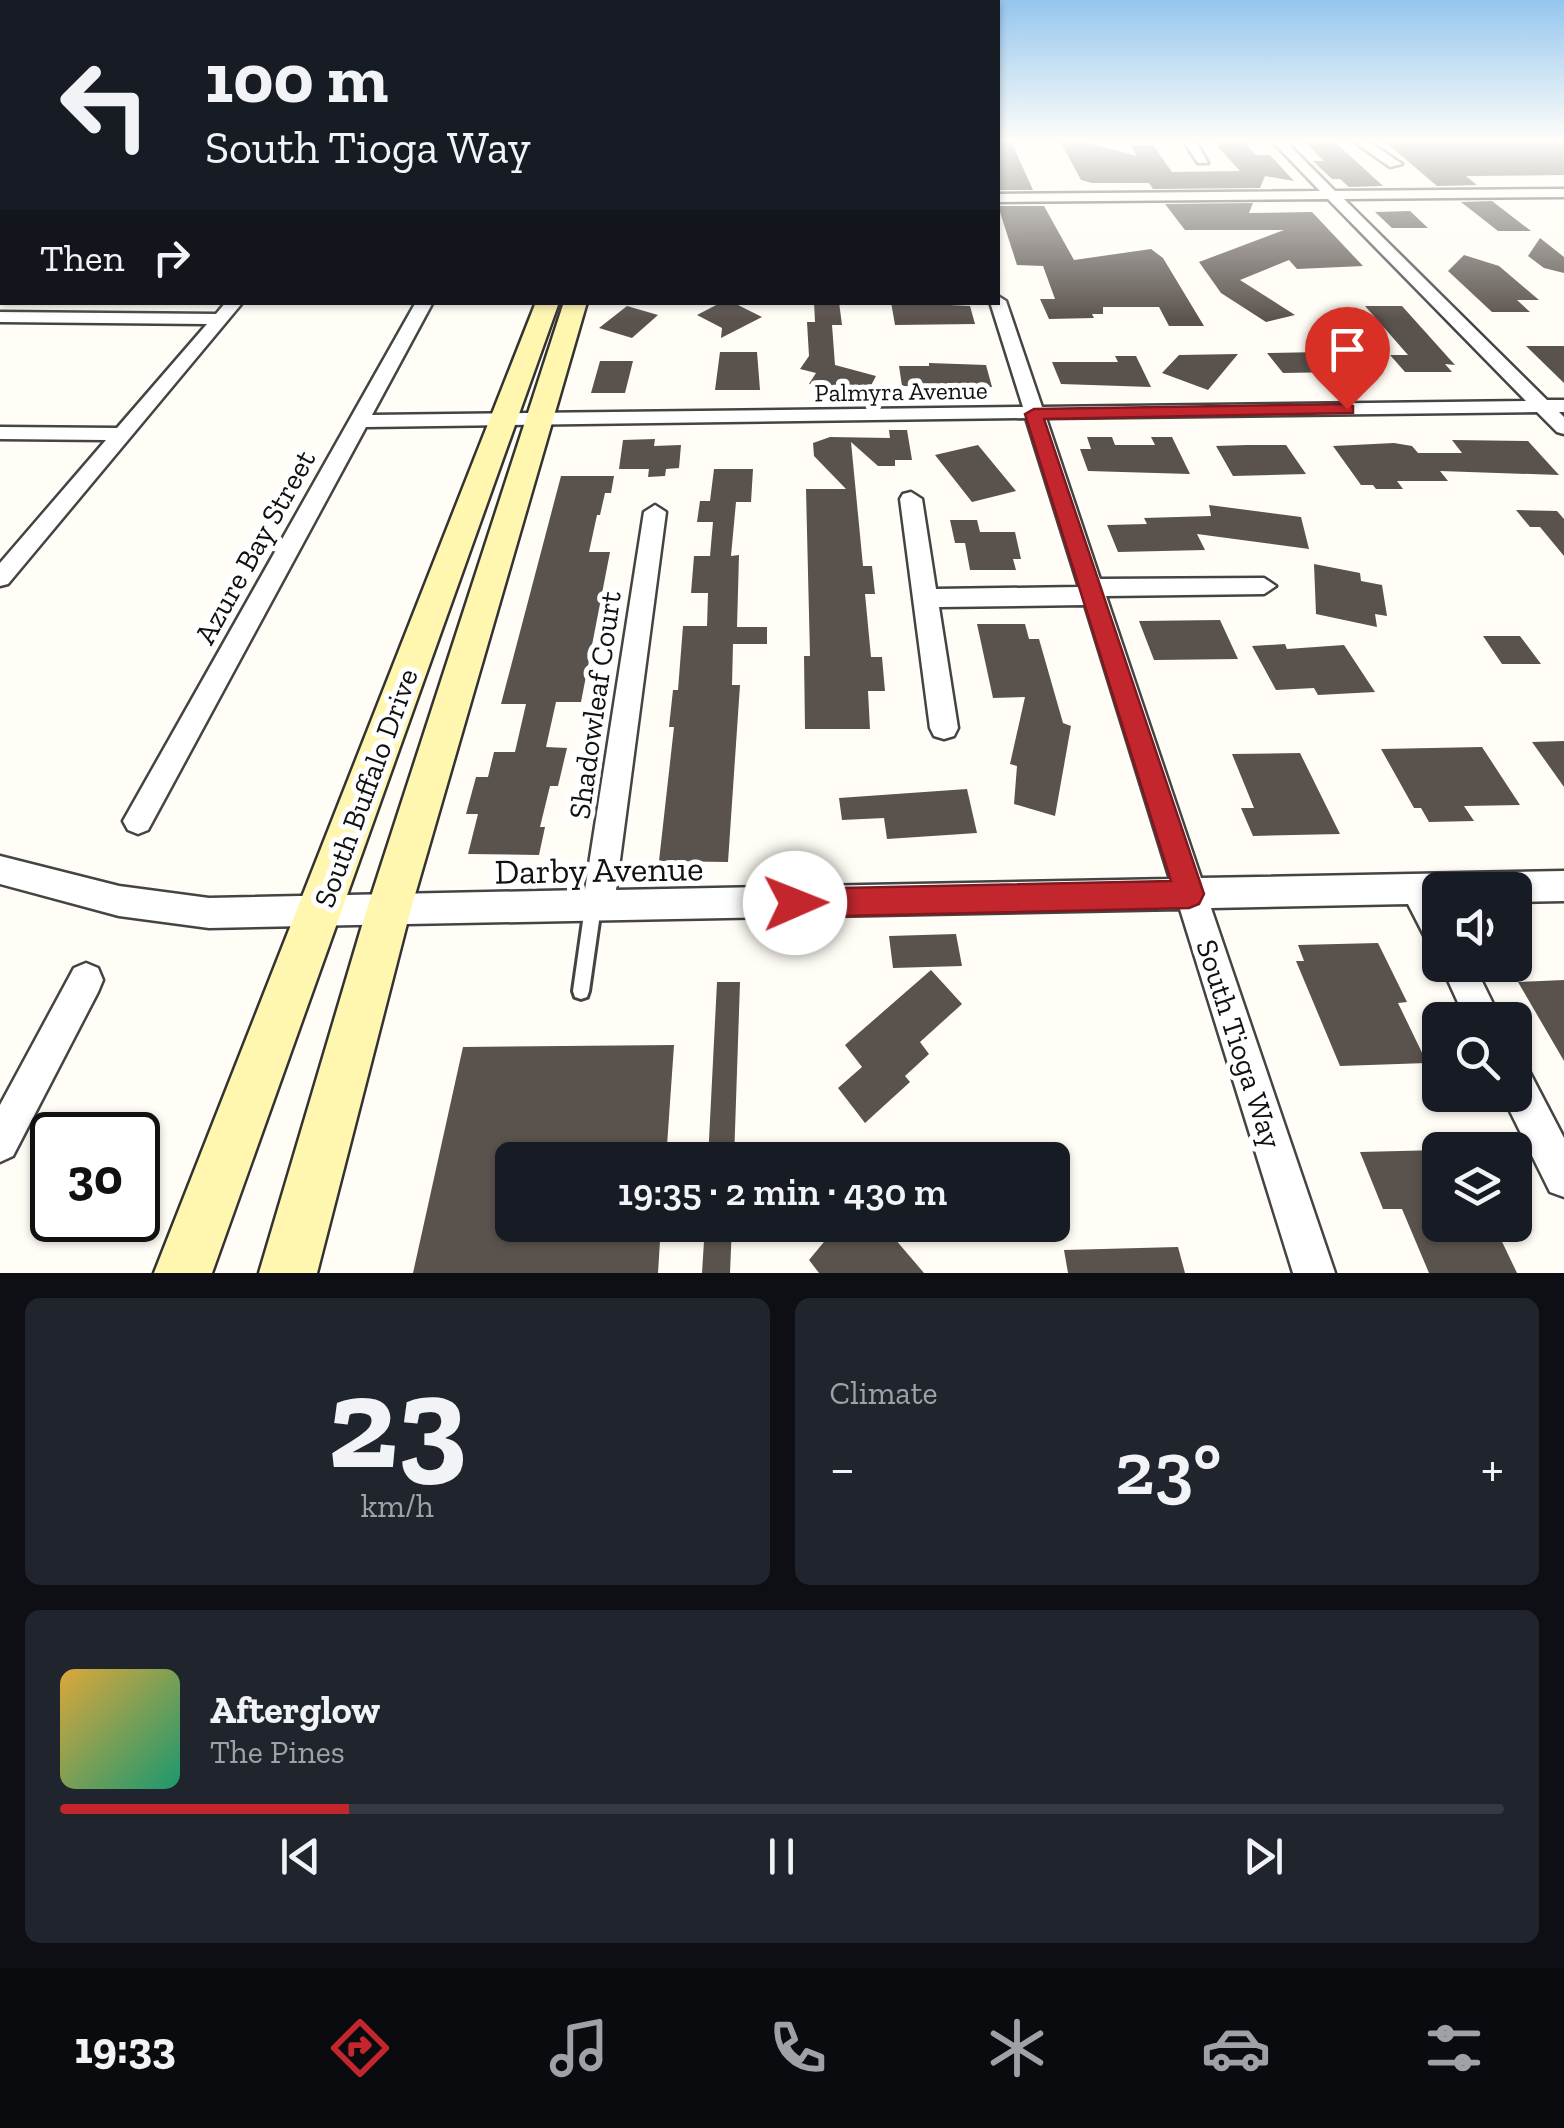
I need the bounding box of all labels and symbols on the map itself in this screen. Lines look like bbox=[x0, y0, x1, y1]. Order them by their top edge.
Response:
pin bbox=[1305, 307, 1390, 410]
street label: Palmyra Avenue bbox=[814, 374, 988, 408]
street label: Azure Bay Street bbox=[187, 444, 323, 650]
street label: Shadowleaf Court bbox=[561, 589, 629, 821]
street label: South Buffalo Drive bbox=[306, 664, 426, 912]
street label: Darby Avenue bbox=[494, 847, 704, 893]
position arrow bbox=[743, 851, 847, 955]
street label: South Tioga Way bbox=[1188, 935, 1290, 1153]
speed limit sign: 30 bbox=[30, 1112, 160, 1242]

